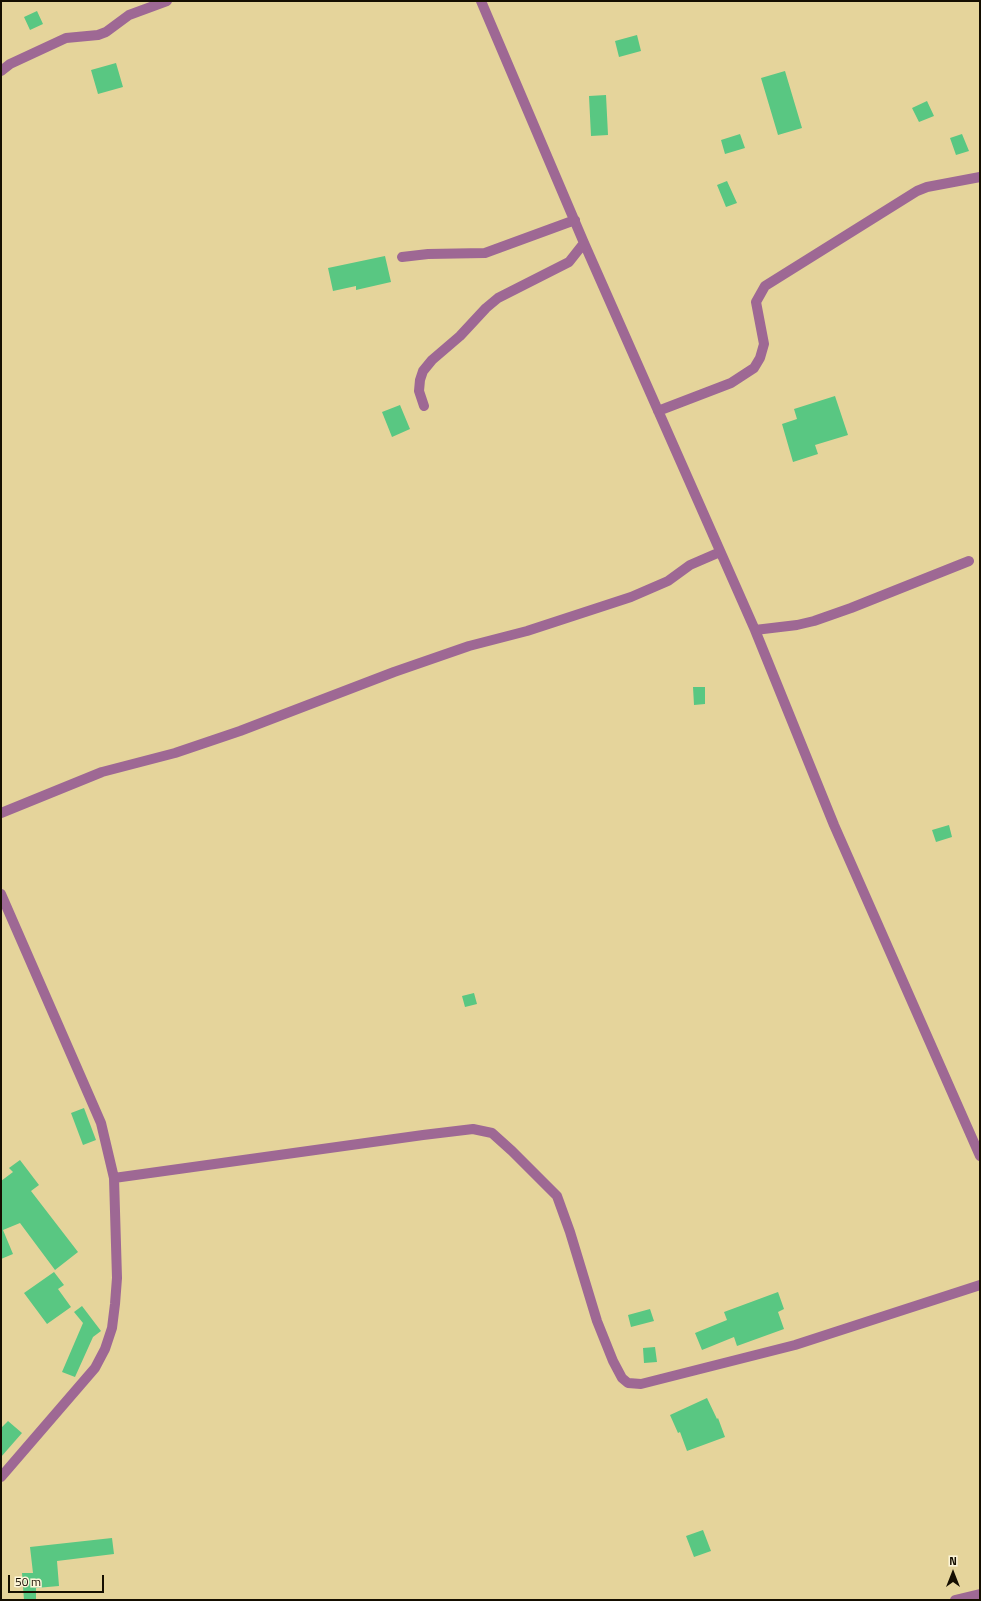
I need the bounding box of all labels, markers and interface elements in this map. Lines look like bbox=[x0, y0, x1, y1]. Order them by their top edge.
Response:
north arrow bbox=[933, 1553, 973, 1593]
text: N bbox=[949, 1553, 957, 1569]
scale bar bbox=[10, 1567, 106, 1593]
text: 50 m bbox=[15, 1572, 41, 1591]

